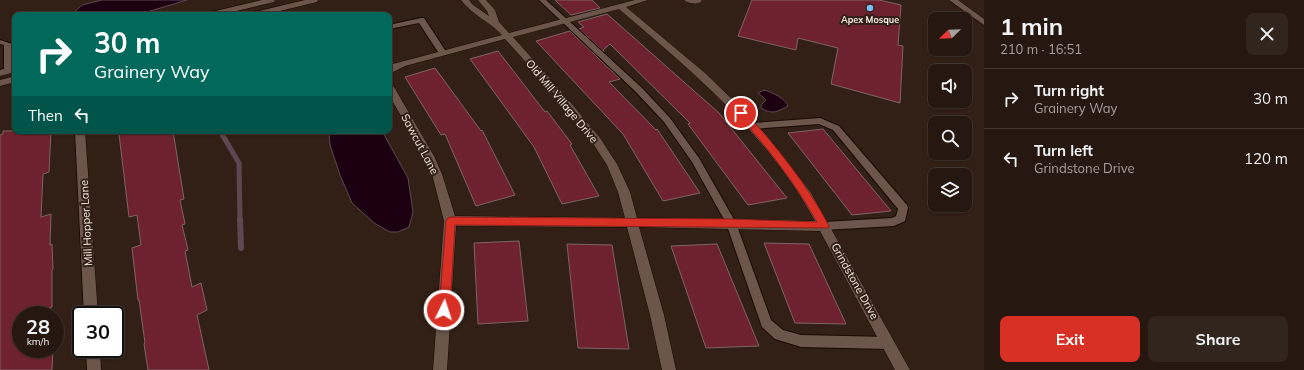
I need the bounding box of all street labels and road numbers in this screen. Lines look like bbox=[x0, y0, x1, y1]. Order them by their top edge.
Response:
street label: Old Mill Village Drive bbox=[523, 56, 601, 146]
street label: Sawcut Lane bbox=[398, 111, 442, 177]
street label: Mill Hopper Lane bbox=[77, 180, 95, 266]
street label: Grindstone Drive bbox=[828, 240, 882, 322]

